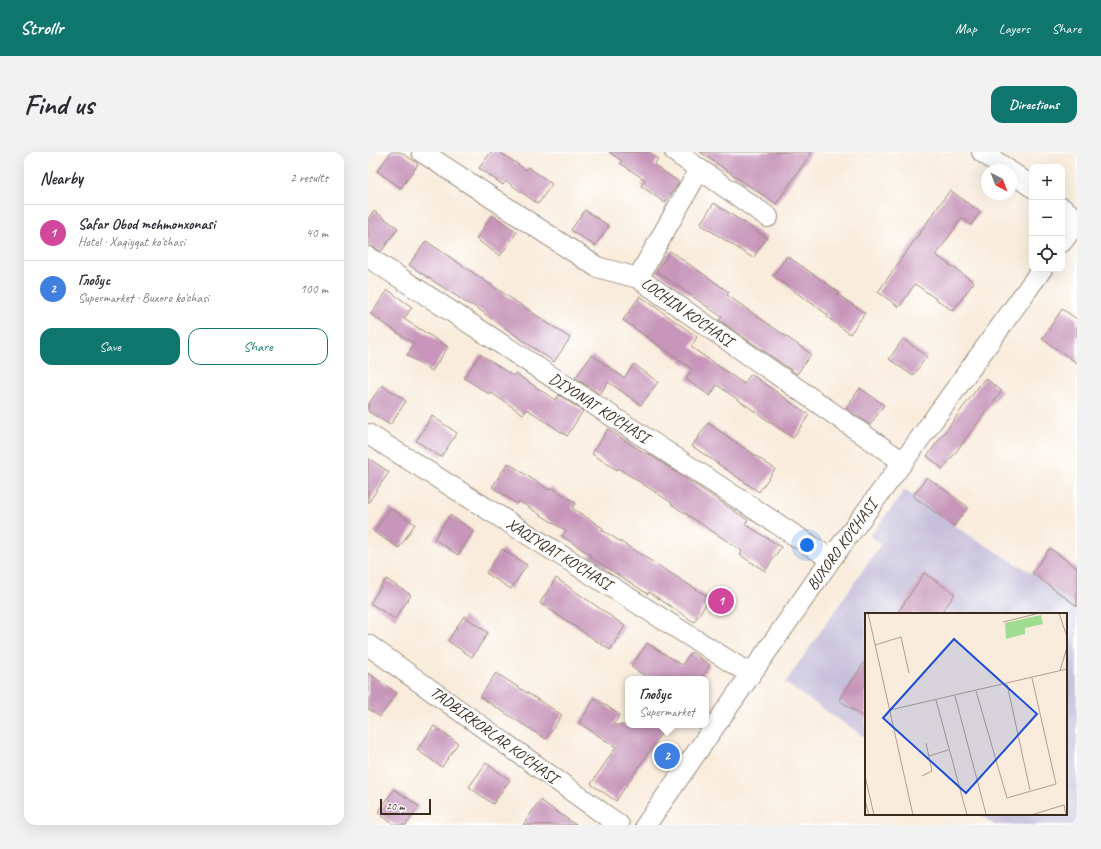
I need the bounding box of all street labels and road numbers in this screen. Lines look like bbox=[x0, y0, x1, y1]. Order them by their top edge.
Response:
street label: LOCHIN KO'CHASI bbox=[637, 273, 740, 353]
street label: DIYONAT KO'CHASI bbox=[545, 368, 656, 450]
street label: BUXORO KO'CHASI bbox=[802, 493, 884, 594]
street label: XAQIYQAT KO'CHASI bbox=[503, 514, 618, 596]
street label: TADBIRKORLAR KO'CHASI bbox=[426, 682, 565, 790]

